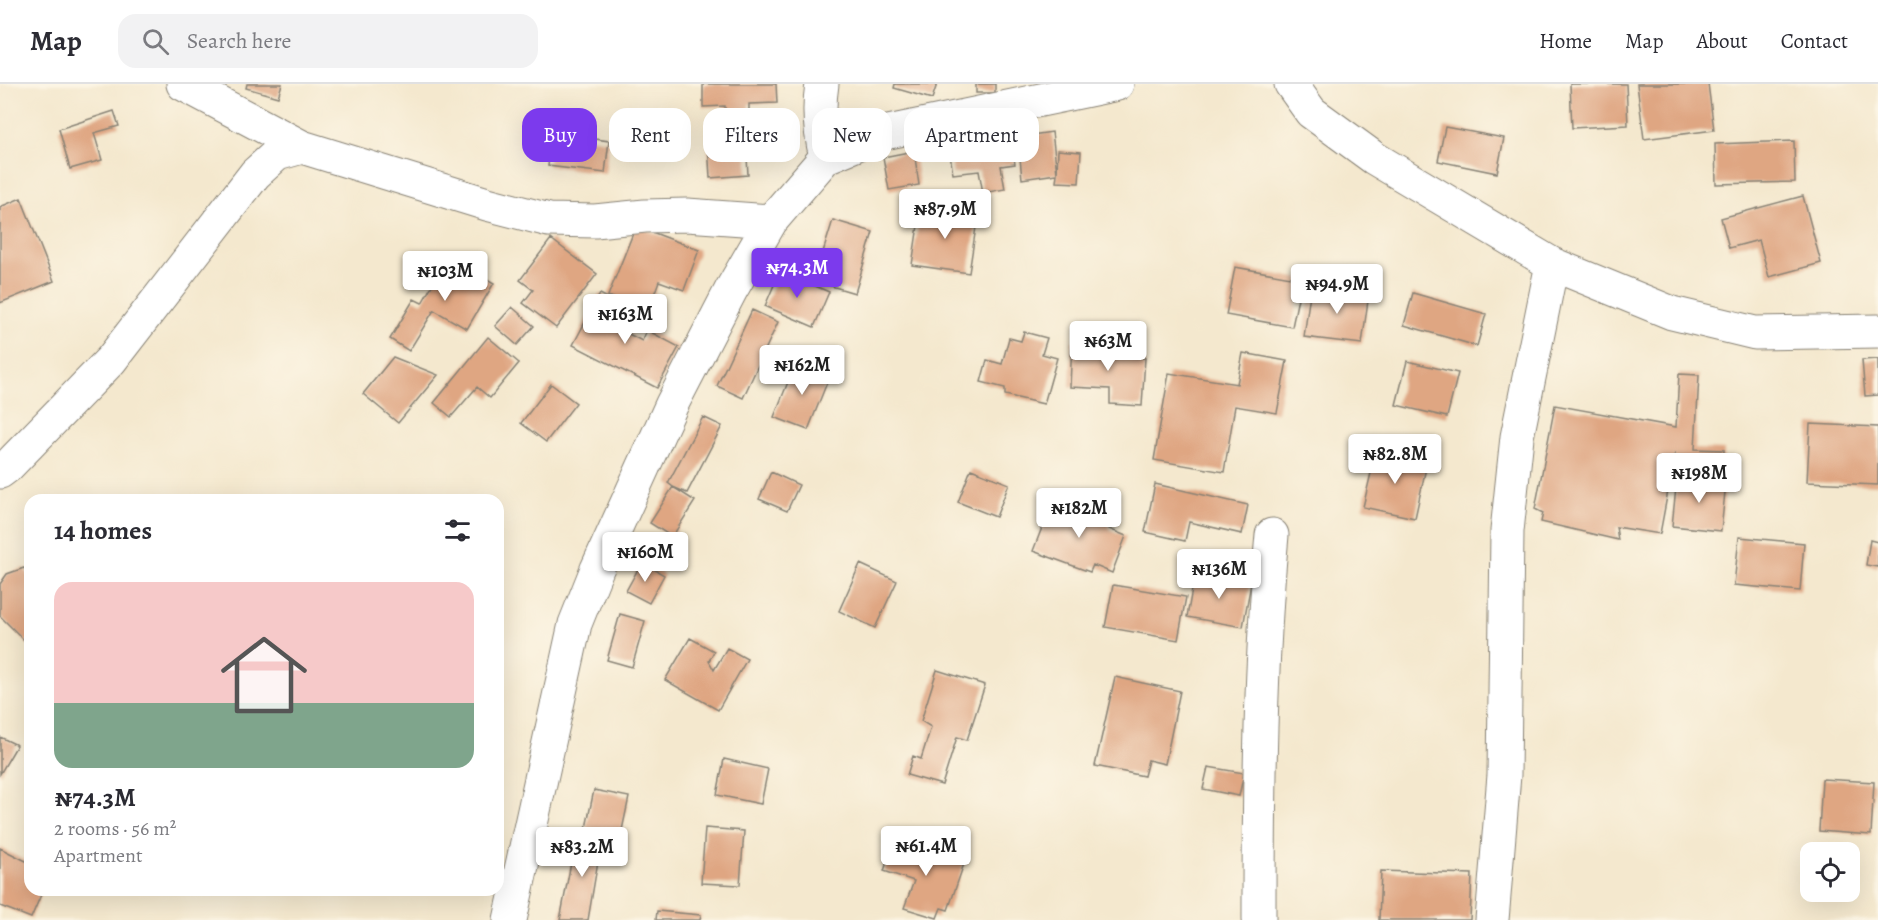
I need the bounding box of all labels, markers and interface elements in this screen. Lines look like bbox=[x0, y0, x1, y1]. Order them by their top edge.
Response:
search box bbox=[118, 14, 538, 68]
text: Map bbox=[30, 22, 82, 60]
icon: search bbox=[139, 25, 172, 58]
text: Search here bbox=[187, 26, 291, 56]
text: Home bbox=[1539, 27, 1592, 55]
text: Map bbox=[1625, 27, 1663, 55]
text: About bbox=[1696, 27, 1748, 55]
text: Contact bbox=[1781, 27, 1848, 55]
chip: Buy bbox=[522, 108, 597, 162]
chip: Rent bbox=[609, 108, 691, 162]
chip: Filters bbox=[703, 108, 800, 162]
chip: New bbox=[812, 108, 892, 162]
chip: Apartment bbox=[904, 108, 1039, 162]
pin: ₦87.9M bbox=[896, 189, 994, 240]
text: ₦87.9M bbox=[913, 195, 977, 222]
pin: ₦74.3M bbox=[748, 248, 846, 299]
pin: ₦103M bbox=[403, 251, 487, 302]
text: ₦74.3M bbox=[766, 254, 828, 281]
text: ₦103M bbox=[417, 257, 473, 284]
pin: ₦94.9M bbox=[1288, 264, 1386, 315]
text: ₦94.9M bbox=[1305, 270, 1369, 297]
pin: ₦163M bbox=[583, 294, 667, 345]
text: ₦163M bbox=[597, 300, 653, 327]
pin: ₦63M bbox=[1072, 321, 1144, 372]
text: ₦63M bbox=[1084, 327, 1132, 354]
pin: ₦162M bbox=[760, 345, 844, 396]
text: ₦162M bbox=[773, 351, 831, 378]
pin: ₦82.8M bbox=[1346, 434, 1444, 485]
text: ₦82.8M bbox=[1362, 440, 1428, 467]
pin: ₦198M bbox=[1657, 453, 1741, 504]
text: ₦198M bbox=[1671, 459, 1727, 486]
pin: ₦182M bbox=[1037, 488, 1121, 539]
text: ₦182M bbox=[1050, 494, 1108, 521]
text: 14 homes bbox=[54, 513, 152, 548]
icon: filters bbox=[441, 514, 474, 547]
pin: ₦160M bbox=[603, 532, 687, 583]
text: ₦160M bbox=[616, 538, 674, 565]
pin: ₦136M bbox=[1177, 549, 1261, 600]
text: ₦136M bbox=[1191, 555, 1247, 582]
icon: home bbox=[210, 621, 318, 729]
text: ₦74.3M bbox=[54, 780, 136, 815]
text: 2 rooms · 56 m² bbox=[54, 815, 176, 842]
pin: ₦61.4M bbox=[877, 826, 975, 877]
pin: ₦83.2M bbox=[533, 827, 631, 878]
text: ₦61.4M bbox=[895, 832, 957, 859]
text: ₦83.2M bbox=[550, 833, 614, 860]
text: Apartment bbox=[54, 842, 143, 869]
map controls bbox=[1800, 842, 1860, 902]
button: locate bbox=[1800, 842, 1860, 902]

